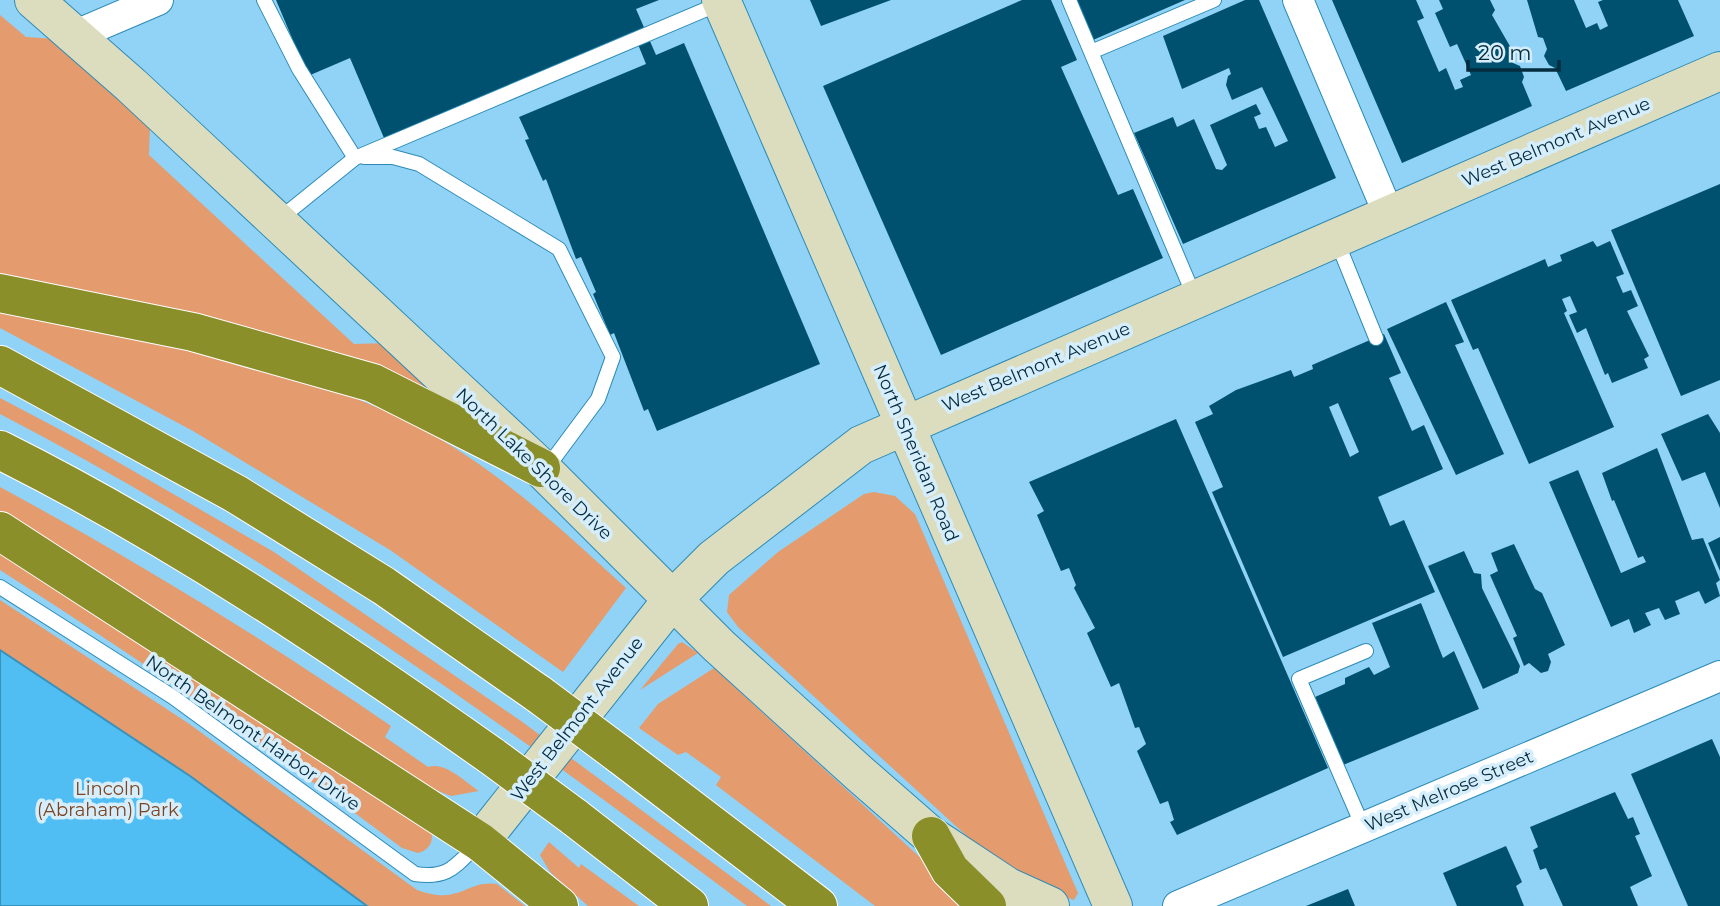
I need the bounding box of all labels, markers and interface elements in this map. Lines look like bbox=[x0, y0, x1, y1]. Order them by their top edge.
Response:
scale bar bbox=[1468, 28, 1559, 72]
text: 20 m bbox=[1478, 40, 1532, 65]
street label: West Belmont Avenue bbox=[1459, 92, 1654, 192]
street label: West Belmont Avenue bbox=[939, 317, 1134, 417]
street label: North Sheridan Road bbox=[869, 361, 963, 545]
street label: North Lake Shore Drive bbox=[451, 383, 617, 545]
street label: West Belmont Avenue bbox=[506, 632, 648, 806]
street label: North Belmont Harbor Drive bbox=[142, 650, 364, 816]
street label: West Melrose Street bbox=[1362, 746, 1536, 836]
park label: Lincoln (Abraham) Park bbox=[37, 778, 179, 821]

